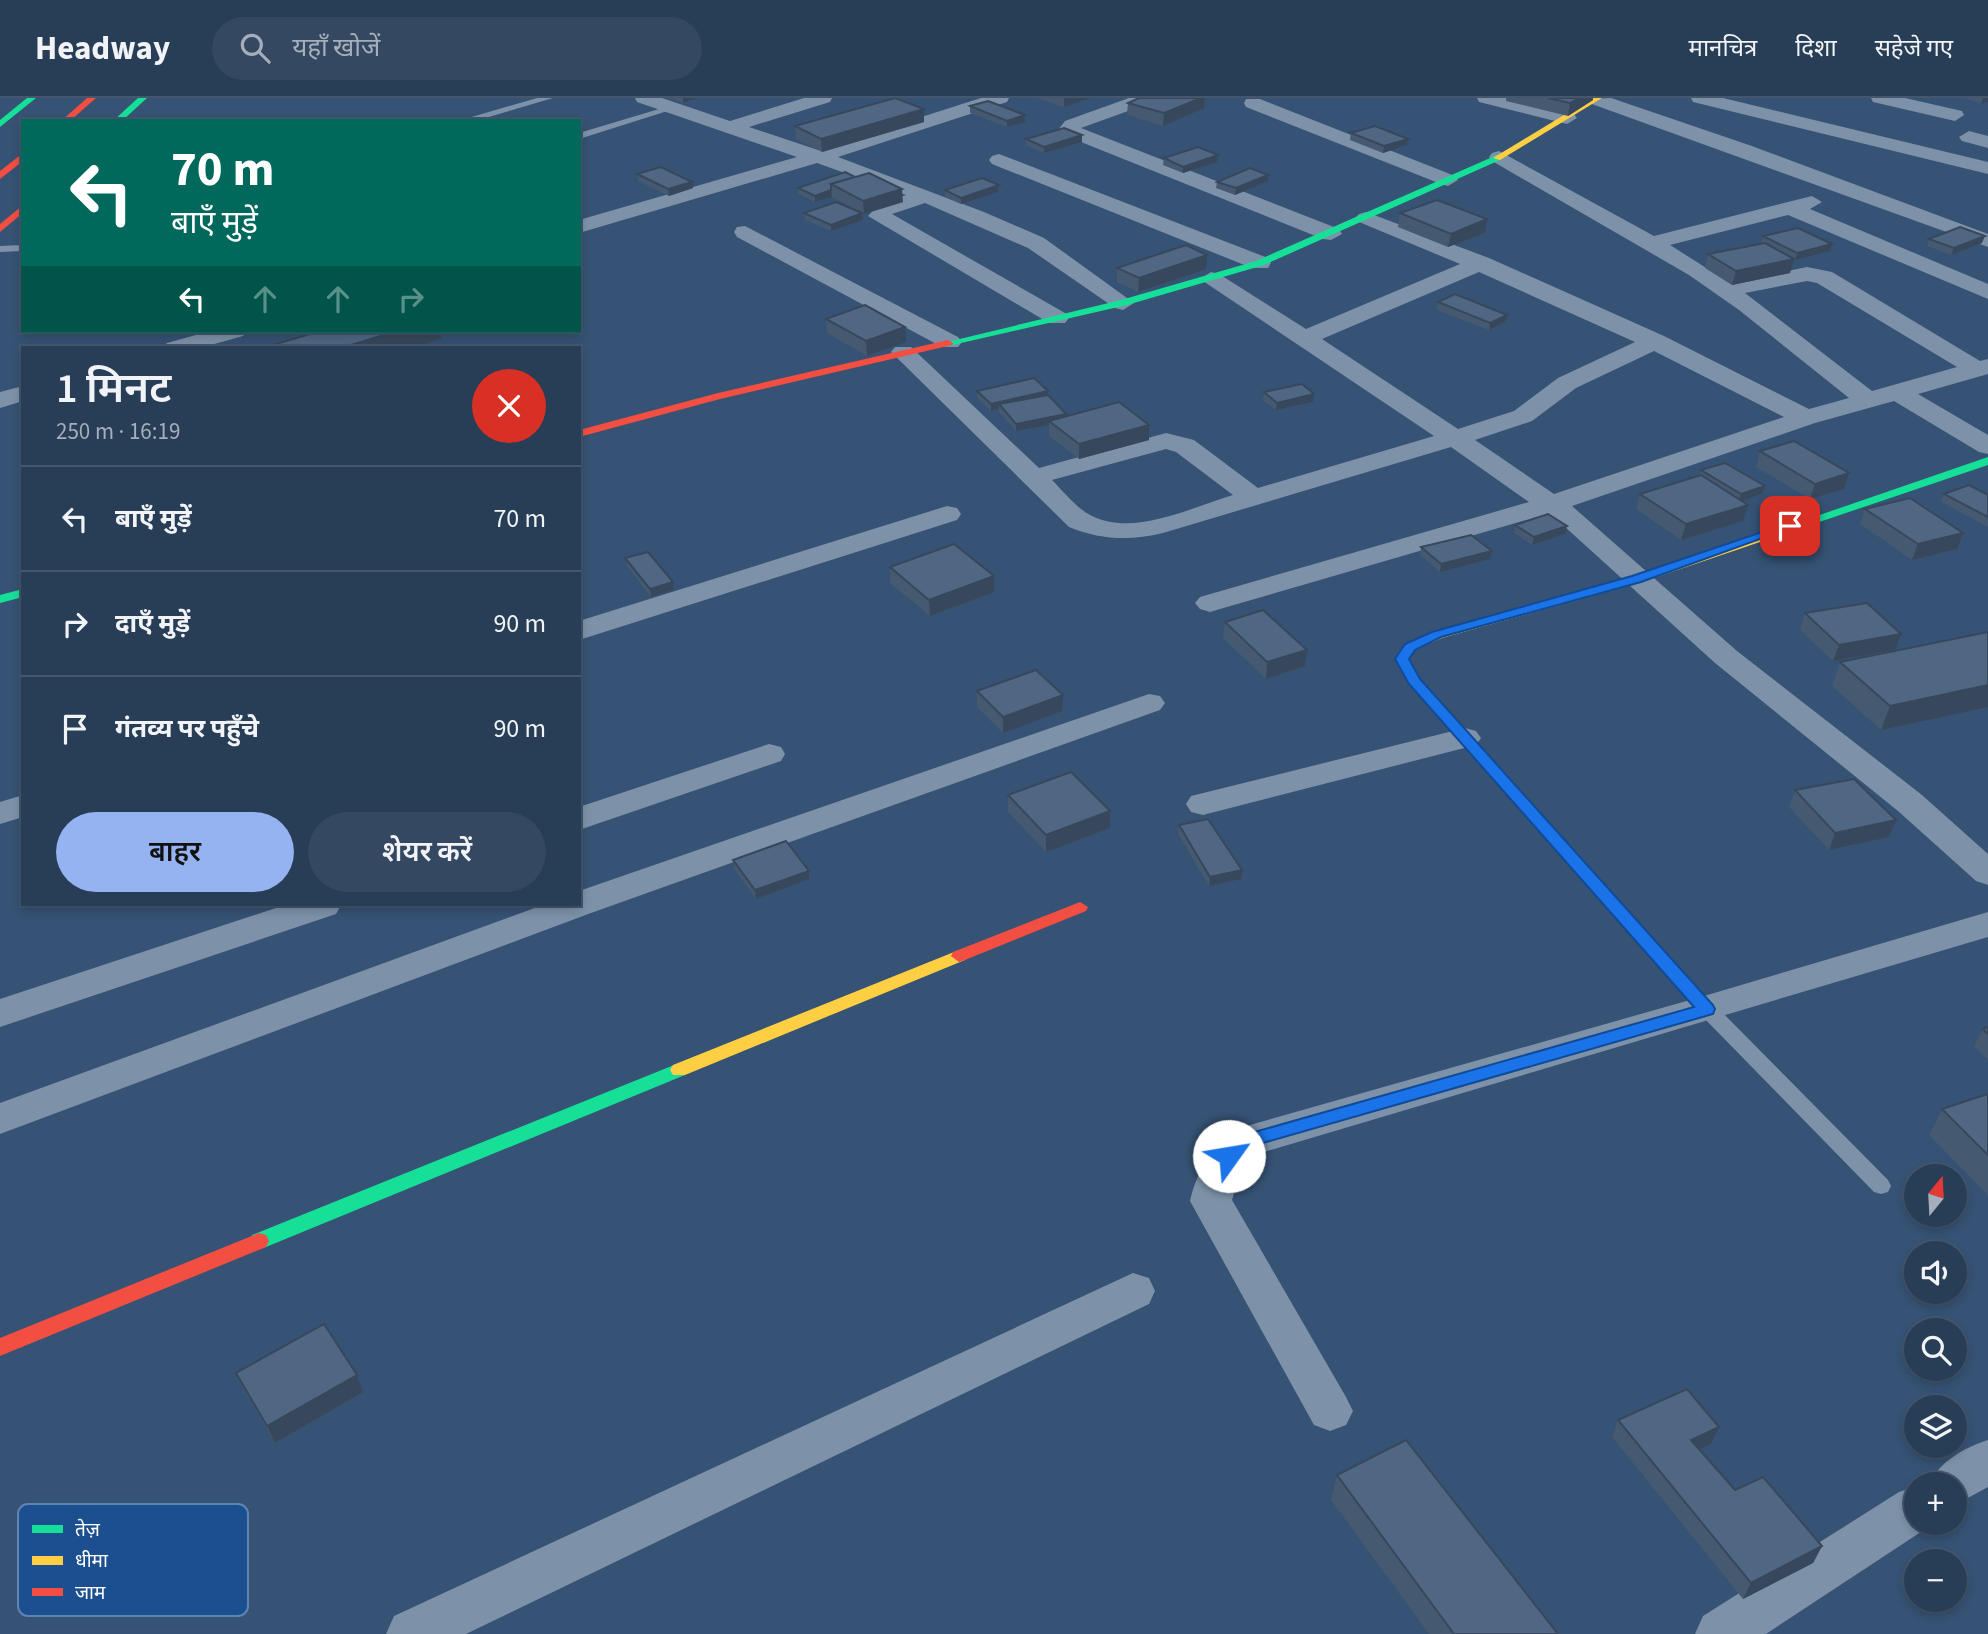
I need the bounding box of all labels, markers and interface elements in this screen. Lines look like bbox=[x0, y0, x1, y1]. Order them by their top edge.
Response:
search box bbox=[212, 17, 702, 80]
text: Headway bbox=[35, 25, 170, 72]
icon: search bbox=[236, 29, 274, 67]
text: यहाँ खोजें bbox=[292, 29, 380, 66]
text: मानचित्र bbox=[1689, 31, 1757, 66]
text: दिशा bbox=[1795, 31, 1837, 66]
text: सहेजे गए bbox=[1875, 31, 1953, 66]
text: 70 m bbox=[171, 135, 275, 205]
icon: left bbox=[56, 147, 147, 238]
text: बाएँ मुड़ें bbox=[171, 200, 258, 246]
icon: left bbox=[173, 280, 211, 318]
icon: ahead bbox=[246, 280, 284, 318]
icon: ahead bbox=[319, 280, 357, 318]
icon: right bbox=[392, 280, 430, 318]
text: 1 मिनट bbox=[56, 359, 171, 419]
button: close bbox=[472, 369, 546, 443]
text: 250 m · 16:19 bbox=[56, 415, 180, 448]
pin bbox=[1760, 496, 1820, 556]
icon: left bbox=[56, 500, 94, 538]
text: बाएँ मुड़ें bbox=[115, 500, 192, 537]
text: 70 m bbox=[493, 500, 546, 537]
icon: arrive bbox=[1771, 507, 1809, 545]
icon: right bbox=[56, 605, 94, 643]
text: दाएँ मुड़ें bbox=[115, 605, 190, 642]
text: 90 m bbox=[493, 605, 546, 642]
icon: arrive bbox=[56, 710, 94, 748]
text: गंतव्य पर पहुँचे bbox=[115, 710, 259, 747]
text: 90 m bbox=[493, 710, 546, 747]
button: बाहर bbox=[56, 812, 294, 892]
button: शेयर करें bbox=[308, 812, 546, 892]
position arrow bbox=[1192, 1119, 1266, 1193]
north arrow bbox=[1904, 1164, 1967, 1227]
map controls bbox=[1904, 1164, 1967, 1612]
button: sound bbox=[1904, 1241, 1967, 1304]
button: search bbox=[1904, 1318, 1967, 1381]
button: layers bbox=[1904, 1395, 1967, 1458]
button: + bbox=[1904, 1472, 1967, 1535]
legend bbox=[18, 1504, 248, 1616]
text: तेज़ bbox=[75, 1517, 101, 1544]
text: धीमा bbox=[75, 1548, 109, 1575]
button: − bbox=[1904, 1549, 1967, 1612]
text: जाम bbox=[75, 1580, 106, 1607]

